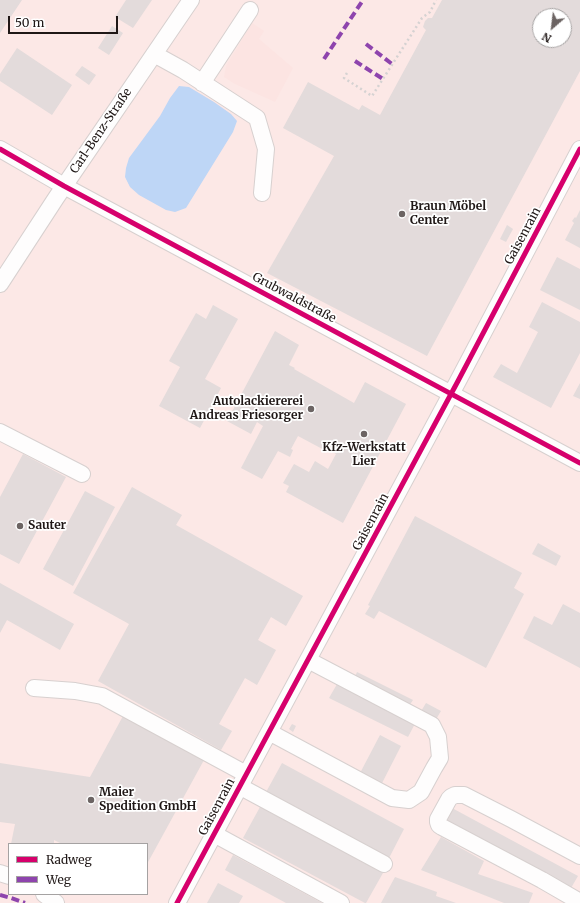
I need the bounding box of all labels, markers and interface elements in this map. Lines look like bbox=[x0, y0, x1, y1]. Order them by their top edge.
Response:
scale bar bbox=[10, 8, 120, 34]
north arrow bbox=[532, 8, 572, 48]
text: 50 m bbox=[15, 15, 44, 30]
text: N bbox=[540, 29, 554, 46]
street label: Carl-Benz-Straße bbox=[67, 86, 135, 176]
place label: Braun Möbel Center bbox=[410, 200, 486, 228]
street label: Gaisenrain bbox=[502, 205, 544, 267]
marker: Braun Möbel Center bbox=[397, 209, 407, 219]
street label: Grubwaldstraße bbox=[250, 270, 338, 326]
place label: Autolackiererei Andreas Friesorger bbox=[190, 395, 303, 423]
marker: Autolackiererei Andreas Friesorger bbox=[306, 404, 316, 414]
marker: Kfz-Werkstatt Lier bbox=[359, 429, 369, 439]
place label: Kfz-Werkstatt Lier bbox=[322, 441, 406, 469]
street label: Gaisenrain bbox=[350, 491, 392, 553]
place label: Sauter bbox=[28, 519, 66, 533]
marker: Sauter bbox=[15, 521, 25, 531]
street label: Gaisenrain bbox=[196, 776, 238, 838]
place label: Maier Spedition GmbH bbox=[99, 786, 196, 814]
marker: Maier Spedition GmbH bbox=[86, 795, 96, 805]
legend bbox=[8, 843, 148, 895]
text: Radweg bbox=[46, 852, 92, 867]
text: Weg bbox=[46, 872, 71, 887]

